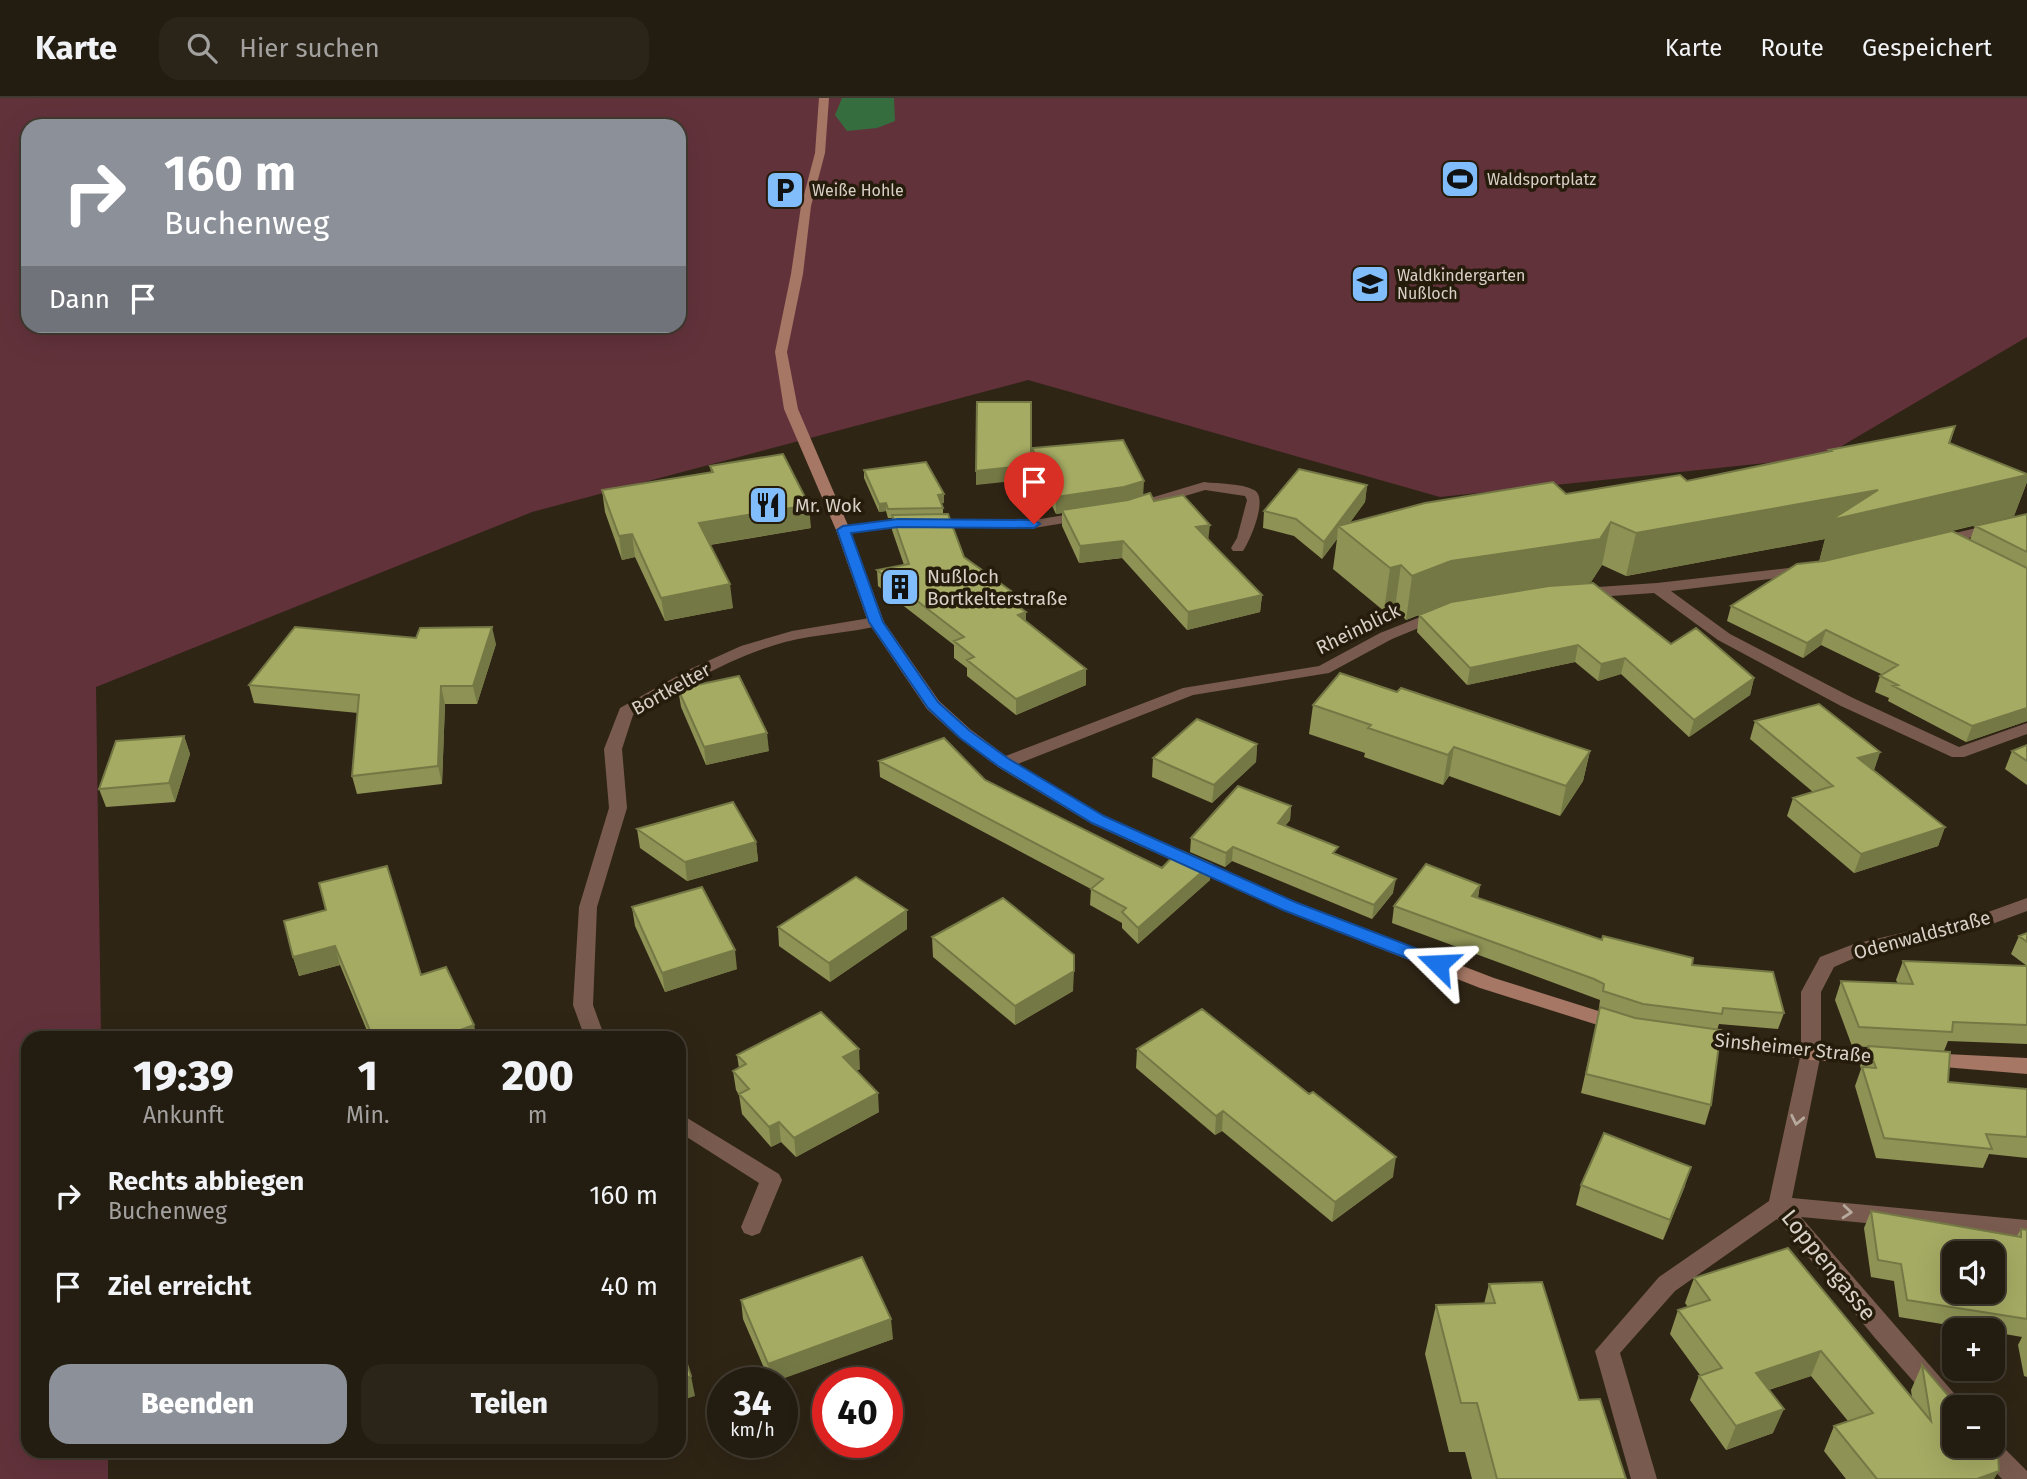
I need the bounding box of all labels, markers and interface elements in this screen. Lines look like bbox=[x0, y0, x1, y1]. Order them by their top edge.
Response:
search box bbox=[159, 17, 649, 80]
text: Karte bbox=[35, 28, 117, 68]
icon: search bbox=[183, 29, 221, 67]
text: Hier suchen bbox=[239, 33, 380, 64]
text: Karte bbox=[1665, 34, 1722, 62]
text: Route bbox=[1760, 34, 1824, 62]
text: Gespeichert bbox=[1862, 34, 1992, 62]
text: 160 m bbox=[164, 144, 296, 203]
icon: right bbox=[49, 147, 140, 238]
sports icon: Waldsportplatz bbox=[1439, 158, 1481, 200]
parking icon: Weiße Hohle bbox=[764, 169, 806, 211]
place label: Waldsportplatz bbox=[1487, 170, 1596, 189]
place label: Weiße Hohle bbox=[812, 181, 904, 200]
text: Buchenweg bbox=[164, 204, 329, 242]
school or university icon: Waldkindergarten Nußloch bbox=[1349, 263, 1391, 305]
place label: Waldkindergarten Nußloch bbox=[1397, 266, 1525, 303]
icon: arrive bbox=[124, 280, 162, 318]
text: Dann bbox=[49, 284, 110, 315]
pin bbox=[1004, 452, 1064, 524]
icon: arrive bbox=[1015, 463, 1053, 501]
restaurant icon: Mr. Wok bbox=[747, 484, 789, 526]
place label: Mr. Wok bbox=[795, 494, 862, 517]
place label: Nußloch Bortkelterstraße bbox=[927, 565, 1068, 610]
building icon: Nußloch Bortkelterstraße bbox=[879, 566, 921, 608]
street label: Rheinblick bbox=[1312, 599, 1404, 659]
street label: Bortkelter bbox=[628, 658, 715, 720]
street label: Odenwaldstraße bbox=[1851, 906, 1993, 964]
position arrow bbox=[1401, 927, 1475, 1001]
street label: Sinsheimer Straße bbox=[1714, 1028, 1872, 1068]
text: 19:39 bbox=[133, 1051, 234, 1101]
text: 1 bbox=[358, 1051, 378, 1101]
text: 200 bbox=[502, 1051, 574, 1101]
text: Ankunft bbox=[143, 1101, 224, 1129]
text: Min. bbox=[346, 1101, 389, 1129]
text: m bbox=[528, 1101, 548, 1129]
one-way arrow bbox=[1790, 1114, 1805, 1126]
text: Rechts abbiegen bbox=[108, 1166, 304, 1197]
icon: right bbox=[49, 1177, 87, 1215]
text: 160 m bbox=[589, 1180, 658, 1211]
text: Buchenweg bbox=[108, 1197, 227, 1225]
street label: Loppengasse bbox=[1776, 1204, 1882, 1326]
one-way arrow bbox=[1842, 1204, 1853, 1219]
map controls bbox=[1942, 1241, 2005, 1458]
button: sound bbox=[1942, 1241, 2005, 1304]
icon: arrive bbox=[49, 1268, 87, 1306]
text: Ziel erreicht bbox=[108, 1271, 251, 1302]
text: 40 m bbox=[600, 1271, 658, 1302]
button: + bbox=[1942, 1318, 2005, 1381]
button: Beenden bbox=[49, 1364, 347, 1444]
button: Teilen bbox=[361, 1364, 658, 1444]
speed limit sign: 40 bbox=[812, 1367, 903, 1458]
text: 34 bbox=[734, 1382, 771, 1424]
button: − bbox=[1942, 1395, 2005, 1458]
text: km/h bbox=[730, 1419, 775, 1441]

